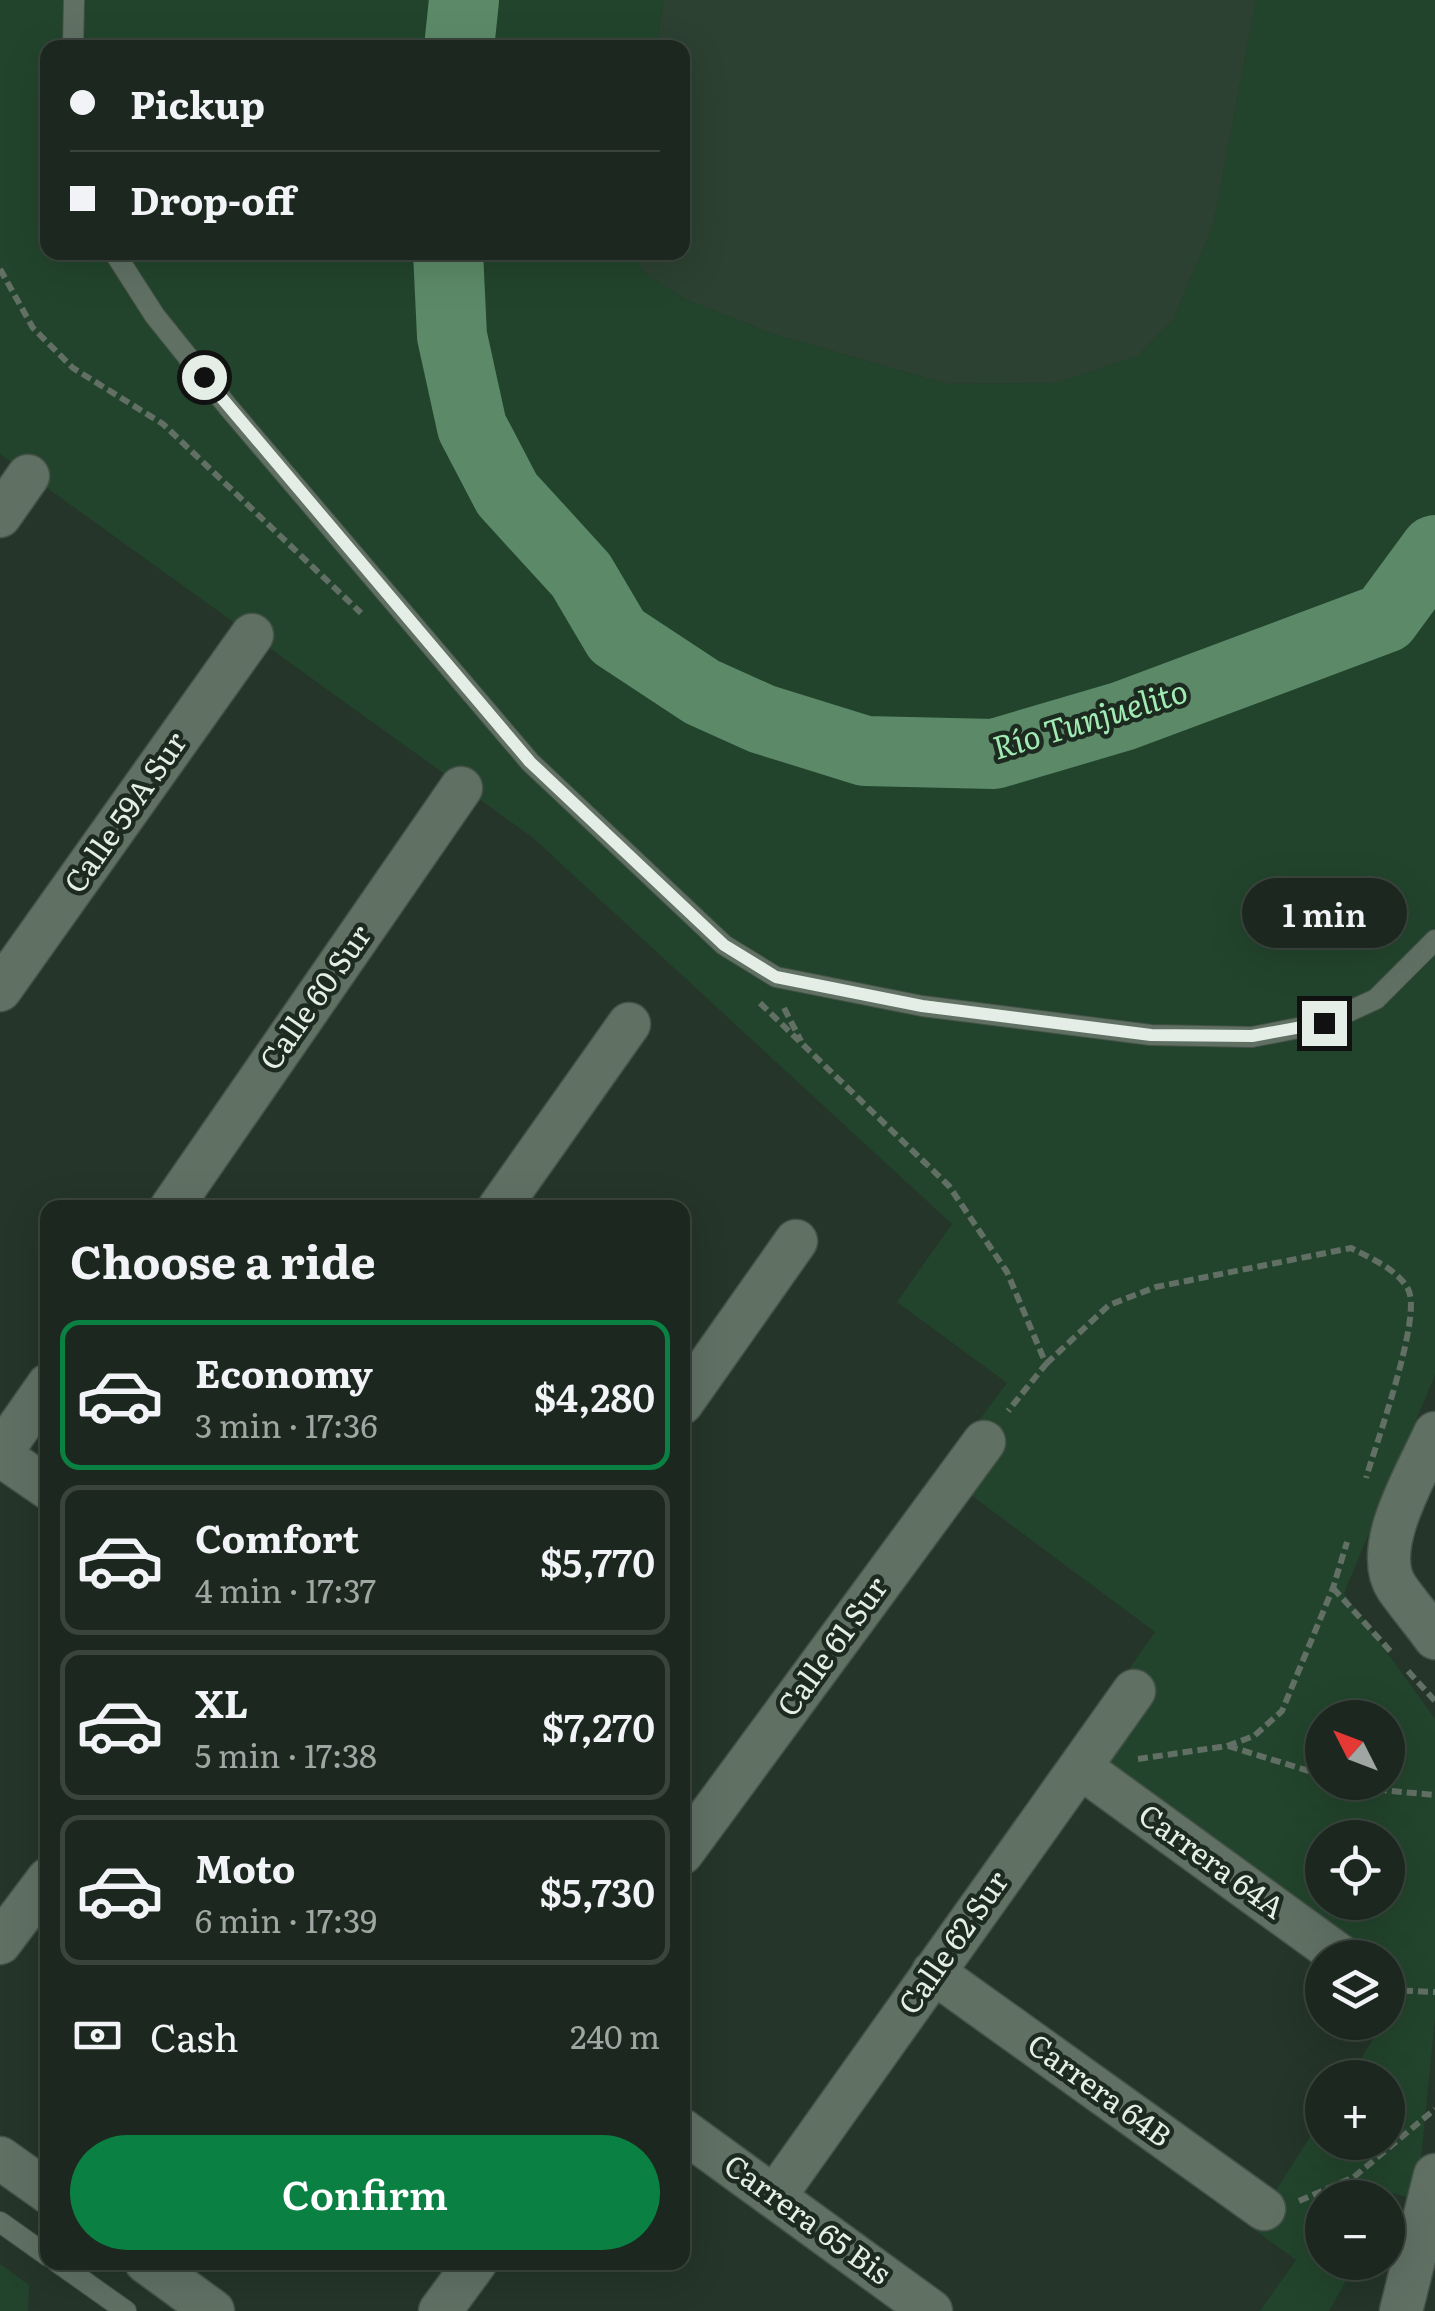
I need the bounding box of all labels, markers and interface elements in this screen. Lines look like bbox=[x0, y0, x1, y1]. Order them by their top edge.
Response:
text: Pickup bbox=[130, 74, 265, 131]
text: Drop-off bbox=[130, 170, 295, 227]
route start bbox=[182, 355, 227, 400]
water label: Río Tunjuelito bbox=[986, 665, 1193, 770]
street label: Calle 59A Sur bbox=[52, 722, 195, 901]
callout: 1 min bbox=[1242, 878, 1406, 948]
text: 1 min bbox=[1282, 889, 1367, 937]
street label: Calle 60 Sur bbox=[247, 915, 380, 1078]
route end bbox=[1302, 1001, 1347, 1046]
text: Choose a ride bbox=[70, 1226, 376, 1293]
text: Economy bbox=[195, 1343, 373, 1400]
icon: car bbox=[75, 1350, 165, 1440]
text: $4,280 bbox=[534, 1367, 655, 1424]
text: 3 min · 17:36 bbox=[195, 1400, 378, 1448]
text: Comfort bbox=[195, 1508, 359, 1565]
icon: car bbox=[75, 1515, 165, 1605]
text: $5,770 bbox=[540, 1532, 655, 1589]
text: 4 min · 17:37 bbox=[195, 1565, 376, 1613]
street label: Calle 61 Sur bbox=[765, 1566, 896, 1724]
text: XL bbox=[195, 1673, 248, 1730]
icon: car bbox=[75, 1680, 165, 1770]
text: $7,270 bbox=[542, 1697, 655, 1754]
north arrow bbox=[1305, 1700, 1405, 1800]
map controls bbox=[1305, 1700, 1405, 2280]
text: 5 min · 17:38 bbox=[195, 1730, 377, 1778]
street label: Carrera 64A bbox=[1131, 1792, 1295, 1928]
button: locate bbox=[1305, 1820, 1405, 1920]
text: Moto bbox=[195, 1838, 295, 1895]
icon: car bbox=[75, 1845, 165, 1935]
street label: Calle 62 Sur bbox=[886, 1861, 1017, 2022]
text: $5,730 bbox=[539, 1862, 655, 1919]
text: 6 min · 17:39 bbox=[195, 1895, 377, 1943]
button: layers bbox=[1305, 1940, 1405, 2040]
text: Cash bbox=[150, 2007, 239, 2064]
icon: cash bbox=[70, 2008, 125, 2063]
text: 240 m bbox=[570, 2011, 660, 2059]
street label: Carrera 64B bbox=[1020, 2021, 1182, 2156]
button: + bbox=[1305, 2060, 1405, 2160]
button: Confirm bbox=[70, 2135, 660, 2250]
street label: Carrera 65 Bis bbox=[716, 2142, 901, 2293]
button: − bbox=[1305, 2180, 1405, 2280]

